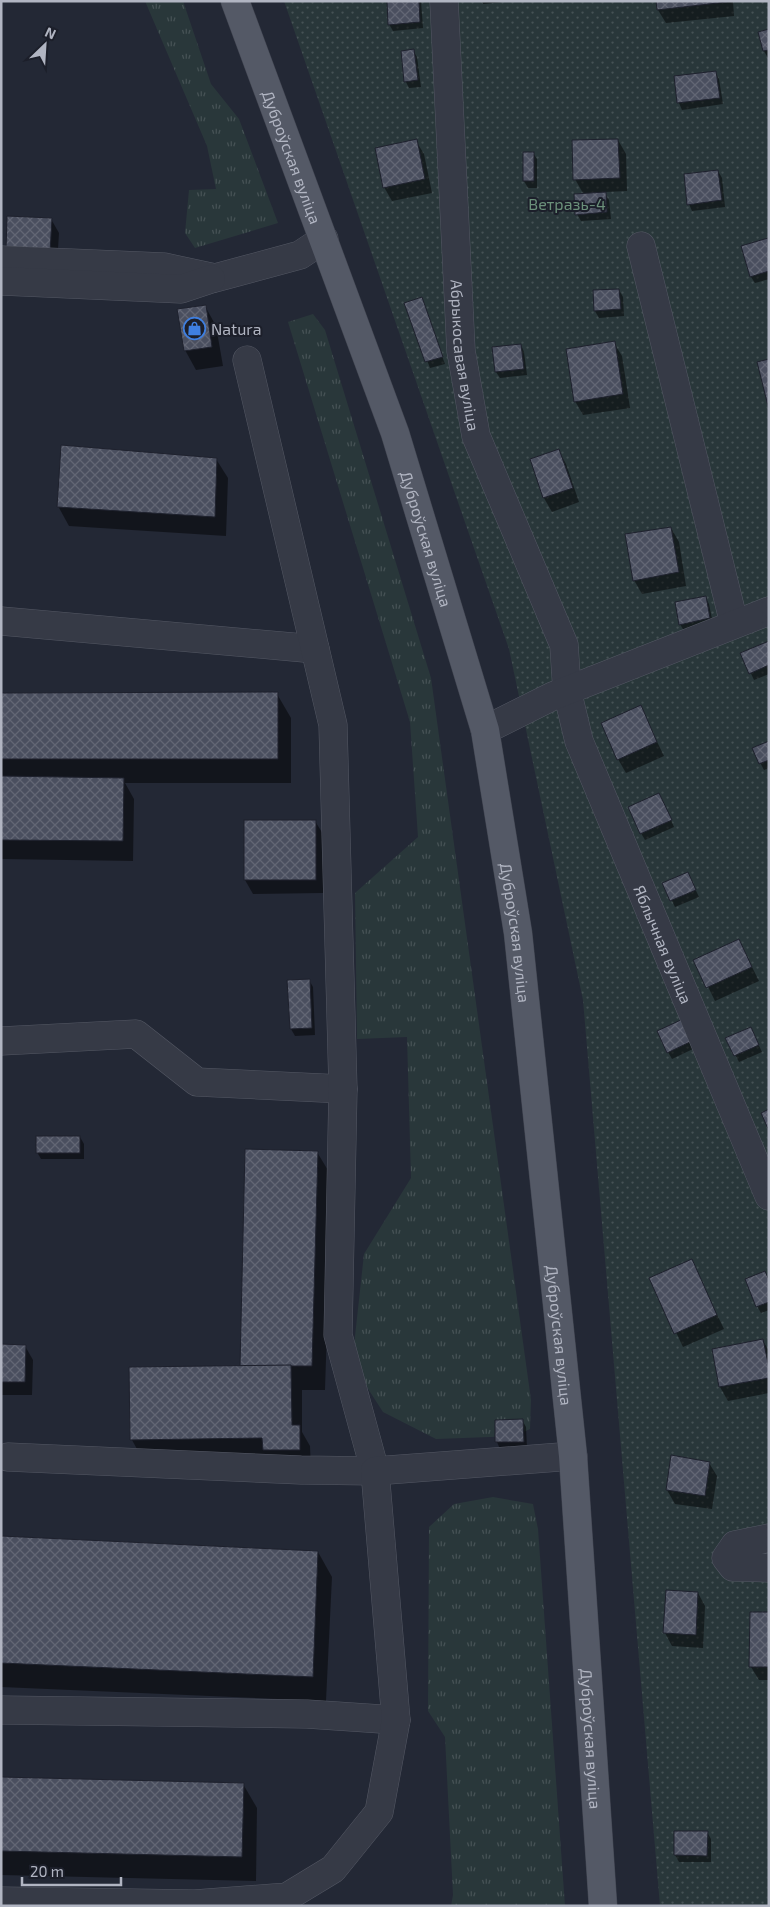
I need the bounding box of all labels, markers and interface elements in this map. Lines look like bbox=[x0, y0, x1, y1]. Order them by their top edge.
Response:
north arrow bbox=[20, 20, 70, 70]
text: N bbox=[43, 23, 59, 43]
street label: Дуброўская вуліца bbox=[259, 87, 326, 226]
park label: Ветразь-4 bbox=[528, 194, 606, 213]
street label: Абрыкосавая вуліца bbox=[448, 279, 484, 432]
shop icon: Natura bbox=[183, 316, 207, 340]
place label: Natura bbox=[211, 319, 261, 338]
street label: Дуброўская вуліца bbox=[397, 468, 457, 609]
street label: Дуброўская вуліца bbox=[497, 861, 535, 1004]
street label: Яблычная вуліца bbox=[631, 882, 697, 1006]
street label: Дуброўская вуліца bbox=[543, 1264, 577, 1406]
street label: Дуброўская вуліца bbox=[577, 1668, 606, 1810]
scale bar bbox=[22, 1854, 121, 1886]
text: 20 m bbox=[30, 1862, 64, 1880]

